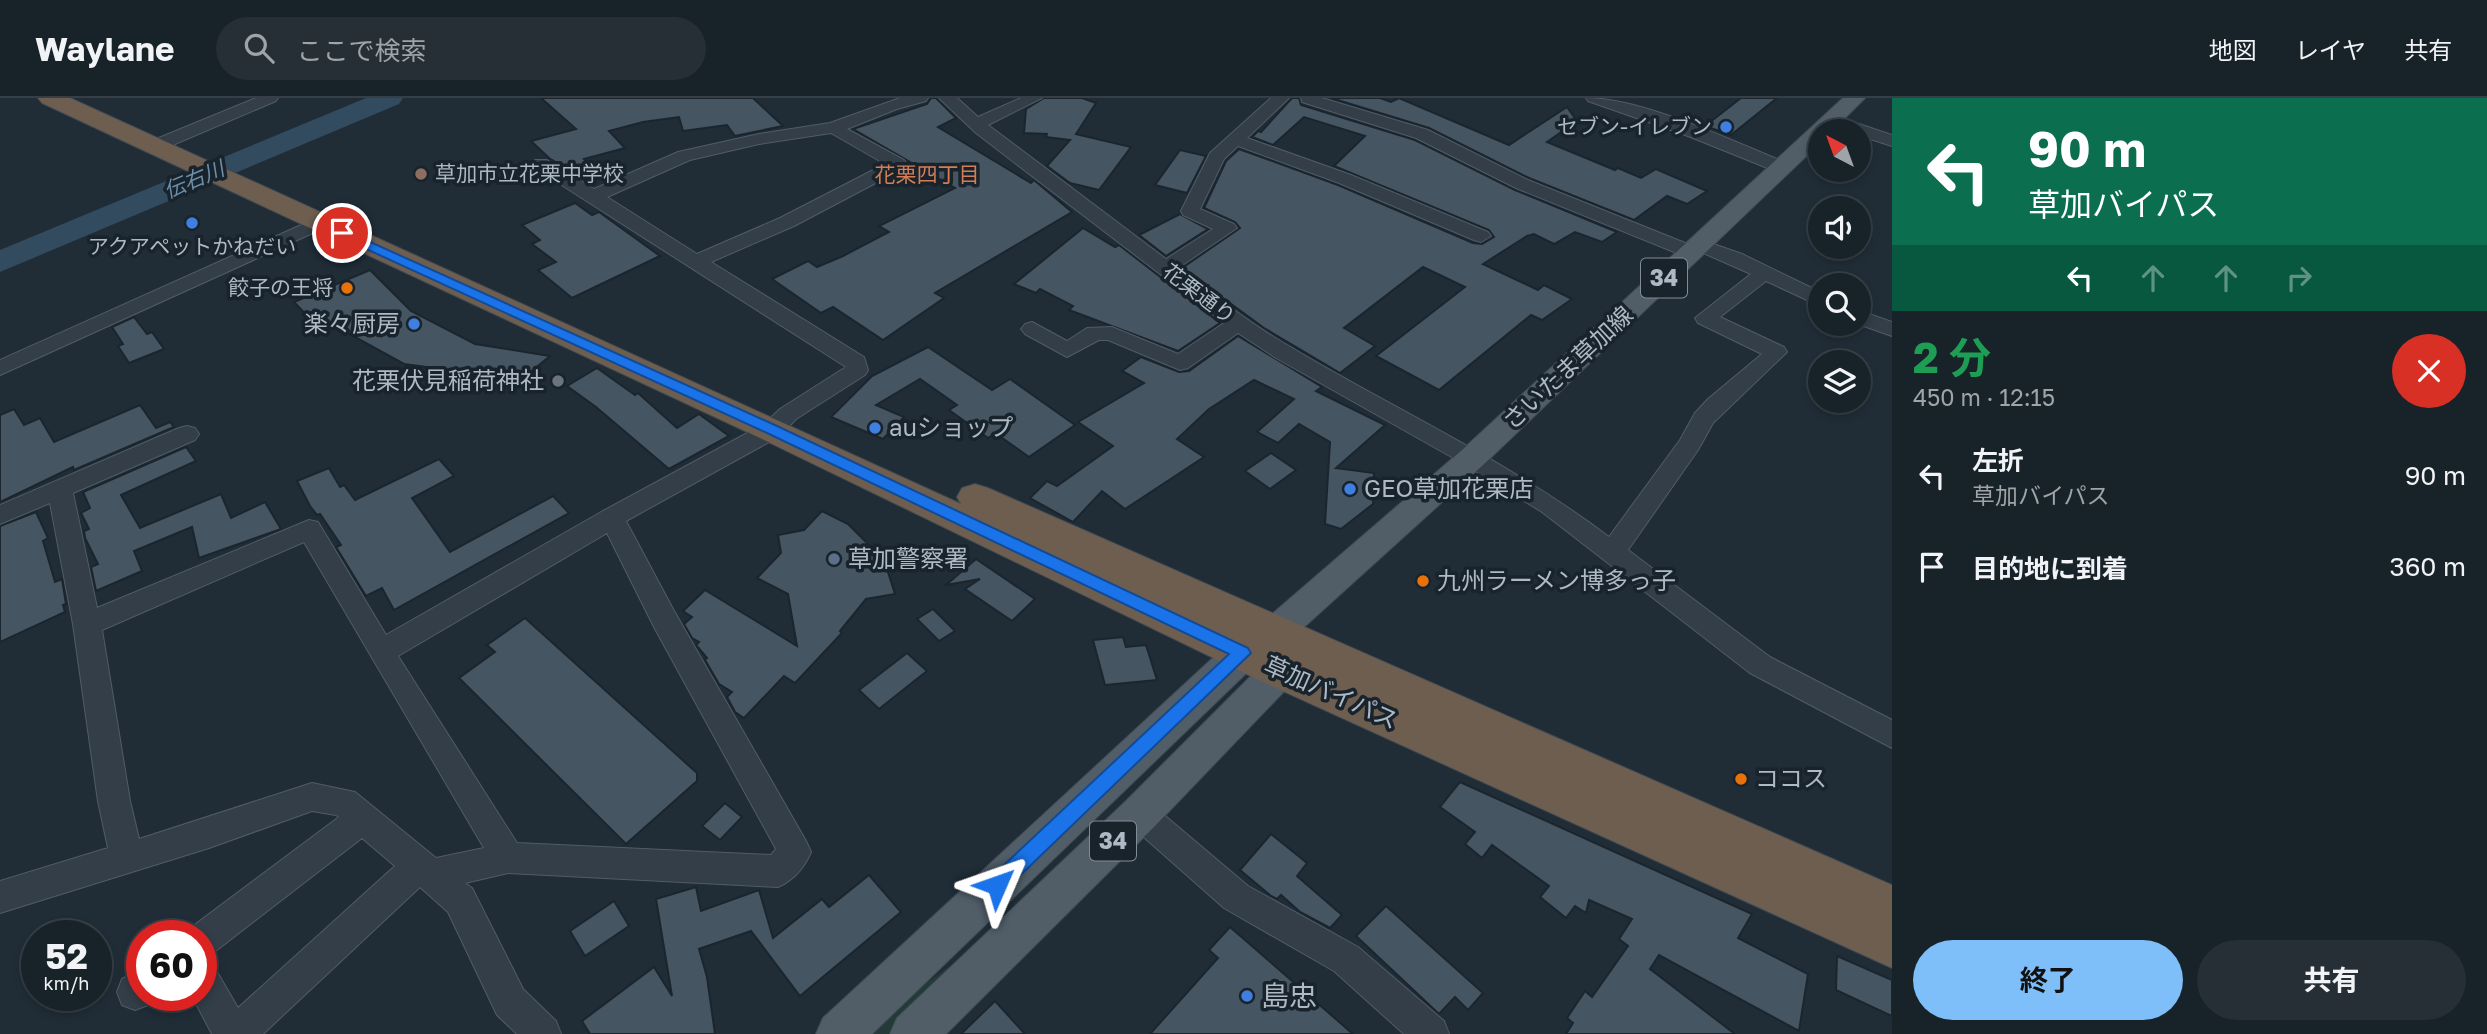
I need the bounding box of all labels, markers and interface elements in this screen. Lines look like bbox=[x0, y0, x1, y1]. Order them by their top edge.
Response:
search box bbox=[216, 17, 706, 80]
text: Waylane bbox=[35, 29, 174, 68]
icon: search bbox=[240, 29, 278, 67]
text: ここで検索 bbox=[296, 35, 426, 66]
text: 地図 bbox=[2209, 35, 2257, 64]
text: レイヤ bbox=[2295, 35, 2366, 64]
text: 共有 bbox=[2404, 35, 2452, 64]
place label: セブン-イレブン bbox=[1557, 113, 1712, 139]
marker: セブン-イレブン bbox=[1718, 119, 1734, 135]
north arrow bbox=[1808, 119, 1871, 182]
map controls bbox=[1808, 119, 1871, 413]
text: 90 m bbox=[2028, 119, 2146, 178]
icon: left bbox=[1913, 126, 2004, 217]
water label: 伝右川 bbox=[160, 154, 230, 203]
place label: 草加市立花栗中学校 bbox=[435, 160, 624, 186]
district label: 花栗四丁目 bbox=[875, 161, 980, 187]
marker: 草加市立花栗中学校 bbox=[413, 166, 429, 182]
text: 草加バイパス bbox=[2028, 185, 2219, 223]
button: sound bbox=[1808, 196, 1871, 259]
pin bbox=[312, 203, 372, 263]
icon: arrive bbox=[323, 214, 361, 252]
marker: アクアペットかねだい bbox=[184, 215, 200, 231]
place label: アクアペットかねだい bbox=[88, 233, 296, 259]
street label: 花栗通り bbox=[1158, 258, 1241, 329]
road number: 34 bbox=[1641, 258, 1687, 298]
icon: left bbox=[2061, 259, 2099, 297]
icon: ahead bbox=[2134, 259, 2172, 297]
icon: ahead bbox=[2207, 259, 2245, 297]
icon: right bbox=[2280, 259, 2318, 297]
button: search bbox=[1808, 273, 1871, 336]
place label: 餃子の王将 bbox=[228, 274, 333, 300]
marker: 餃子の王将 bbox=[339, 280, 355, 296]
street label: さいたま草加線 bbox=[1496, 299, 1638, 435]
place label: 楽々厨房 bbox=[304, 308, 400, 337]
marker: 楽々厨房 bbox=[406, 316, 422, 332]
text: 2 分 bbox=[1913, 332, 1991, 382]
button: close bbox=[2392, 334, 2466, 408]
button: layers bbox=[1808, 350, 1871, 413]
place label: 花栗伏見稲荷神社 bbox=[352, 365, 544, 394]
marker: 花栗伏見稲荷神社 bbox=[550, 373, 566, 389]
text: 450 m · 12:15 bbox=[1913, 383, 2055, 411]
place label: auショップ bbox=[889, 412, 1013, 441]
marker: auショップ bbox=[867, 420, 883, 436]
text: 左折 bbox=[1972, 445, 2024, 476]
icon: left bbox=[1913, 457, 1951, 495]
text: 90 m bbox=[2405, 460, 2466, 491]
place label: GEO草加花栗店 bbox=[1364, 473, 1533, 502]
marker: GEO草加花栗店 bbox=[1342, 481, 1358, 497]
text: 草加バイパス bbox=[1972, 481, 2110, 509]
place label: 草加警察署 bbox=[848, 543, 968, 572]
icon: arrive bbox=[1913, 548, 1951, 586]
marker: 草加警察署 bbox=[826, 551, 842, 567]
text: 360 m bbox=[2389, 551, 2466, 582]
text: 目的地に到着 bbox=[1972, 553, 2128, 584]
place label: 九州ラーメン博多っ子 bbox=[1437, 565, 1676, 594]
marker: 九州ラーメン博多っ子 bbox=[1415, 573, 1431, 589]
street label: 草加バイパス bbox=[1260, 649, 1403, 734]
place label: ココス bbox=[1755, 763, 1827, 792]
marker: ココス bbox=[1733, 771, 1749, 787]
road number: 34 bbox=[1090, 821, 1136, 860]
position arrow bbox=[960, 848, 1034, 922]
speed limit sign: 60 bbox=[126, 920, 217, 1011]
text: 52 bbox=[45, 935, 88, 977]
button: 終了 bbox=[1913, 940, 2183, 1020]
button: 共有 bbox=[2197, 940, 2466, 1020]
text: km/h bbox=[44, 972, 89, 994]
place label: 島忠 bbox=[1261, 979, 1317, 1012]
marker: 島忠 bbox=[1239, 988, 1255, 1004]

